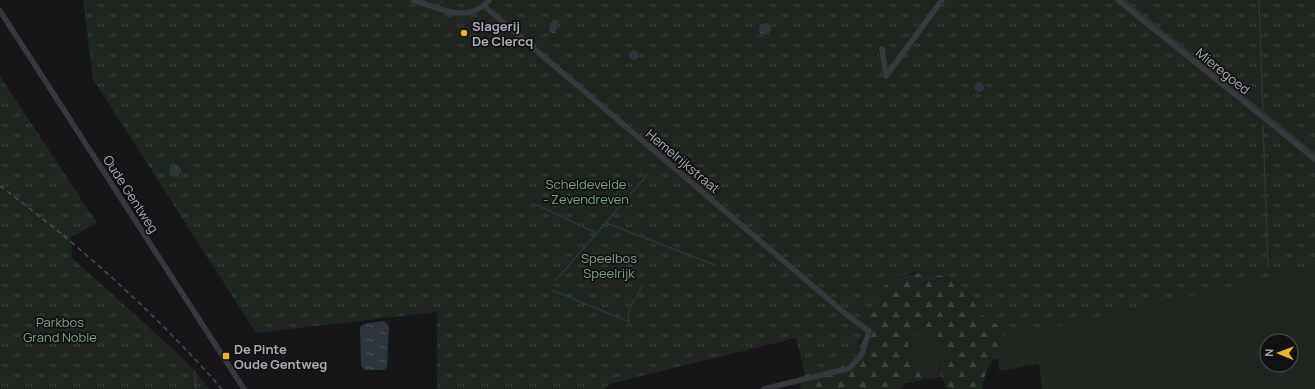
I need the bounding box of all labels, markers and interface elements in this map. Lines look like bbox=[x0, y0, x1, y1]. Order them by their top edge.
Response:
place label: Slagerij De Clercq bbox=[472, 17, 533, 50]
marker: Slagerij De Clercq bbox=[459, 28, 469, 38]
street label: Mieregoed bbox=[1192, 44, 1254, 98]
street label: Hemelrijkstraat bbox=[642, 125, 724, 197]
street label: Oude Gentweg bbox=[99, 152, 163, 236]
park label: Scheldevelde - Zevendreven bbox=[543, 175, 629, 208]
park label: Speelbos Speelrijk bbox=[581, 249, 637, 282]
park label: Parkbos Grand Noble bbox=[23, 313, 97, 346]
north arrow bbox=[1259, 333, 1299, 373]
place label: De Pinte Oude Gentweg bbox=[234, 340, 327, 373]
text: N bbox=[1261, 349, 1276, 357]
marker: De Pinte Oude Gentweg bbox=[221, 351, 231, 361]

